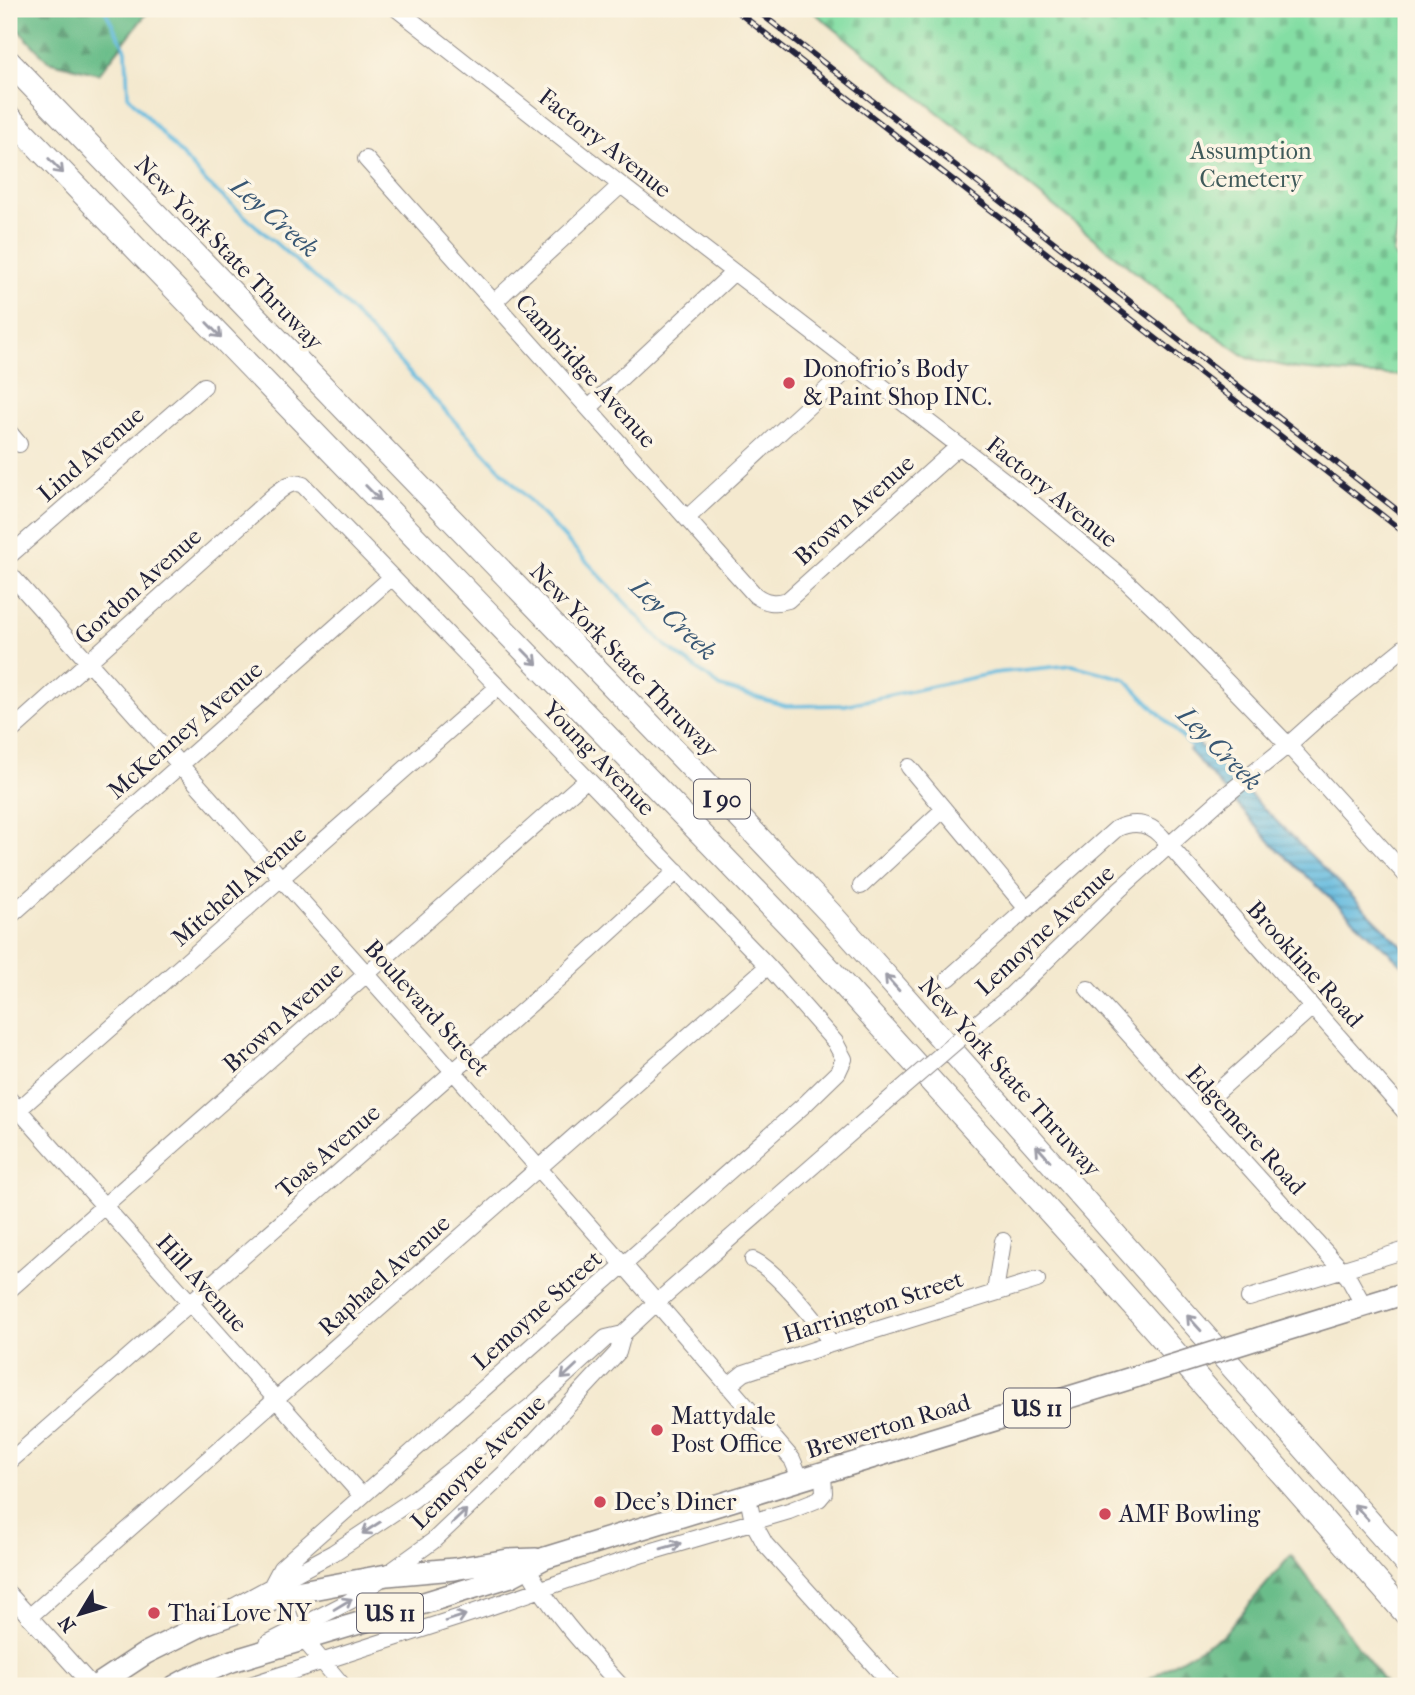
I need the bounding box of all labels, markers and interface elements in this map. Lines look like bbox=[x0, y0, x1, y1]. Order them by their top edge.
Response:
street label: Factory Avenue bbox=[533, 83, 677, 204]
park label: Assumption Cemetery bbox=[1189, 137, 1312, 193]
street label: New York State Thruway bbox=[129, 150, 330, 357]
one-way arrow bbox=[47, 157, 64, 174]
water label: Ley Creek bbox=[223, 169, 325, 264]
street label: Cambridge Avenue bbox=[510, 288, 662, 454]
one-way arrow bbox=[206, 321, 223, 338]
place label: Donofrio's Body & Paint Shop INC. bbox=[803, 355, 992, 411]
marker: Donofrio's Body & Paint Shop INC. bbox=[781, 375, 797, 391]
street label: Lind Avenue bbox=[32, 400, 150, 508]
street label: Factory Avenue bbox=[981, 431, 1123, 553]
street label: Brown Avenue bbox=[788, 449, 920, 571]
one-way arrow bbox=[364, 484, 381, 501]
street label: Gordon Avenue bbox=[69, 522, 207, 650]
street label: New York State Thruway bbox=[524, 557, 725, 764]
water label: Ley Creek bbox=[622, 570, 723, 667]
one-way arrow bbox=[522, 648, 539, 665]
street label: McKenney Avenue bbox=[102, 655, 268, 805]
street label: Young Avenue bbox=[536, 694, 661, 821]
water label: Ley Creek bbox=[1169, 698, 1268, 797]
road number: I 90 bbox=[694, 779, 750, 818]
street label: Mitchell Avenue bbox=[166, 820, 312, 952]
street label: Lemoyne Avenue bbox=[970, 859, 1120, 1001]
street label: Brookline Road bbox=[1241, 895, 1370, 1034]
street label: Boulevard Street bbox=[359, 934, 496, 1082]
street label: Brown Avenue bbox=[217, 956, 349, 1078]
street label: New York State Thruway bbox=[913, 971, 1108, 1183]
one-way arrow bbox=[884, 974, 900, 992]
street label: Edgemere Road bbox=[1181, 1059, 1312, 1201]
street label: Toas Avenue bbox=[270, 1098, 386, 1204]
one-way arrow bbox=[1035, 1144, 1051, 1162]
street label: Raphael Avenue bbox=[312, 1209, 456, 1341]
street label: Hill Avenue bbox=[151, 1228, 253, 1338]
street label: Lemoyne Street bbox=[466, 1244, 608, 1375]
street label: Harrington Street bbox=[779, 1265, 967, 1349]
one-way arrow bbox=[1186, 1314, 1202, 1332]
one-way arrow bbox=[560, 1364, 578, 1380]
street label: Brewerton Road bbox=[803, 1387, 974, 1464]
road number: US 11 bbox=[1004, 1388, 1070, 1428]
street label: Lemoyne Avenue bbox=[405, 1389, 551, 1535]
place label: Mattydale Post Office bbox=[671, 1402, 782, 1458]
marker: Mattydale Post Office bbox=[649, 1422, 665, 1438]
place label: Dee's Diner bbox=[614, 1488, 737, 1516]
marker: Dee's Diner bbox=[592, 1494, 608, 1510]
place label: AMF Bowling bbox=[1118, 1500, 1261, 1528]
one-way arrow bbox=[1353, 1503, 1369, 1521]
marker: AMF Bowling bbox=[1097, 1506, 1113, 1522]
one-way arrow bbox=[450, 1509, 467, 1526]
one-way arrow bbox=[362, 1520, 381, 1535]
one-way arrow bbox=[660, 1538, 682, 1551]
north arrow bbox=[46, 1580, 116, 1650]
road number: US 11 bbox=[357, 1594, 423, 1632]
one-way arrow bbox=[332, 1597, 352, 1611]
place label: Thai Love NY bbox=[168, 1599, 312, 1627]
marker: Thai Love NY bbox=[146, 1605, 162, 1621]
text: N bbox=[54, 1611, 80, 1636]
one-way arrow bbox=[444, 1611, 466, 1623]

